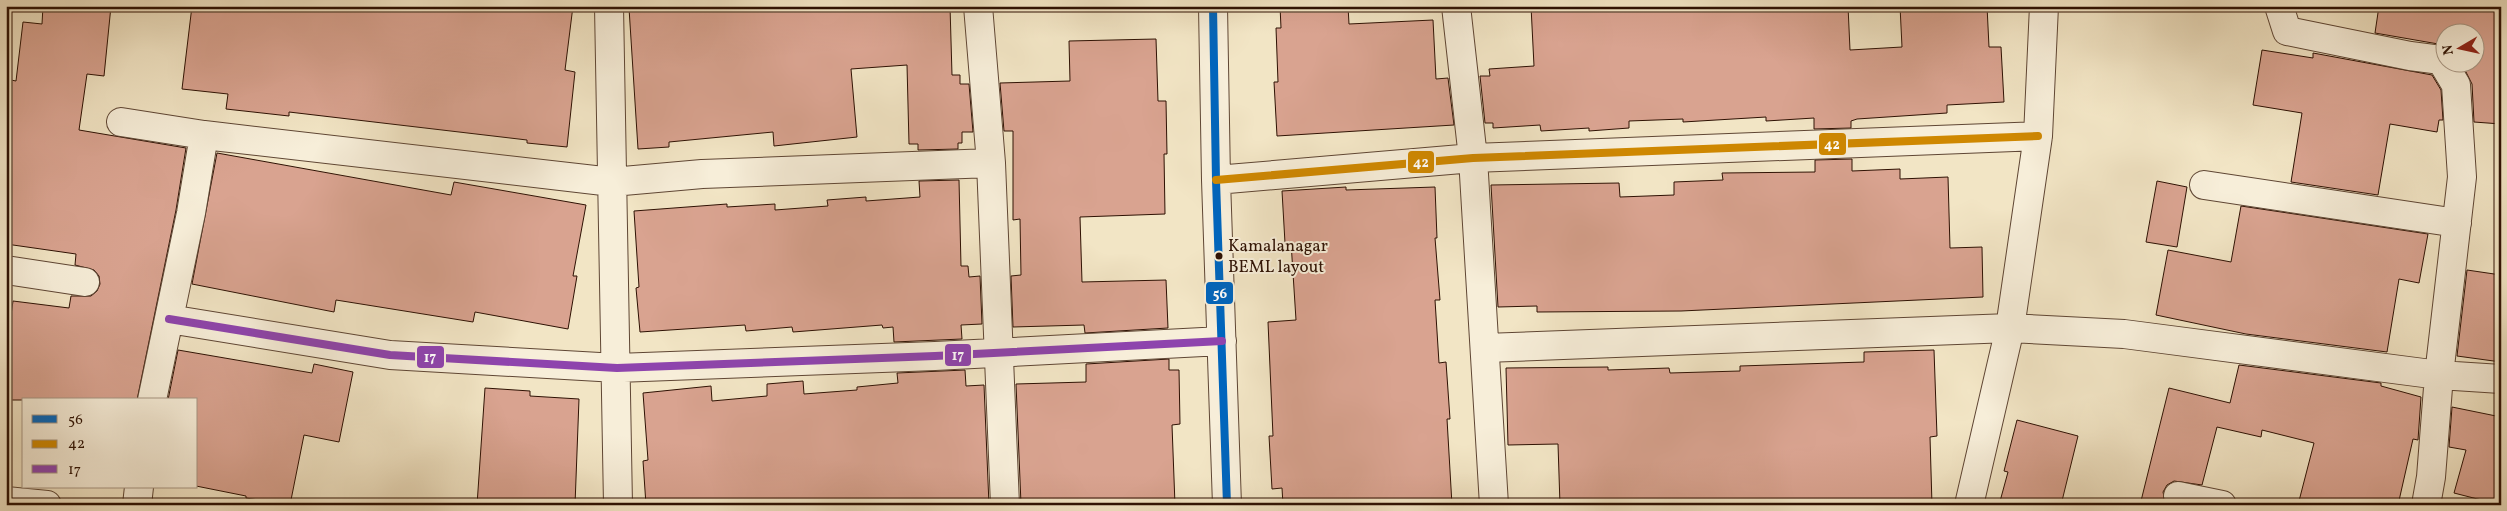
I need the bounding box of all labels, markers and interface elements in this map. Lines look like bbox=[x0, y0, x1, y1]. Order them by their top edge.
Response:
north arrow bbox=[2434, 22, 2484, 72]
text: N bbox=[2438, 43, 2459, 56]
line badge: 42 bbox=[1818, 132, 1847, 156]
text: 42 bbox=[1824, 136, 1840, 155]
line badge: 42 bbox=[1407, 150, 1435, 174]
text: 42 bbox=[1413, 154, 1429, 173]
place label: Kamalanagar BEML layout bbox=[1228, 235, 1328, 279]
marker: Kamalanagar BEML layout bbox=[1214, 251, 1224, 261]
line badge: 56 bbox=[1205, 281, 1234, 305]
text: 56 bbox=[1213, 285, 1228, 304]
line badge: 17 bbox=[944, 343, 972, 367]
line badge: 17 bbox=[416, 345, 445, 369]
text: 17 bbox=[952, 347, 964, 366]
text: 17 bbox=[424, 349, 436, 368]
legend bbox=[22, 398, 198, 488]
text: 56 bbox=[68, 410, 83, 431]
text: 42 bbox=[68, 434, 85, 455]
text: 17 bbox=[68, 460, 81, 481]

